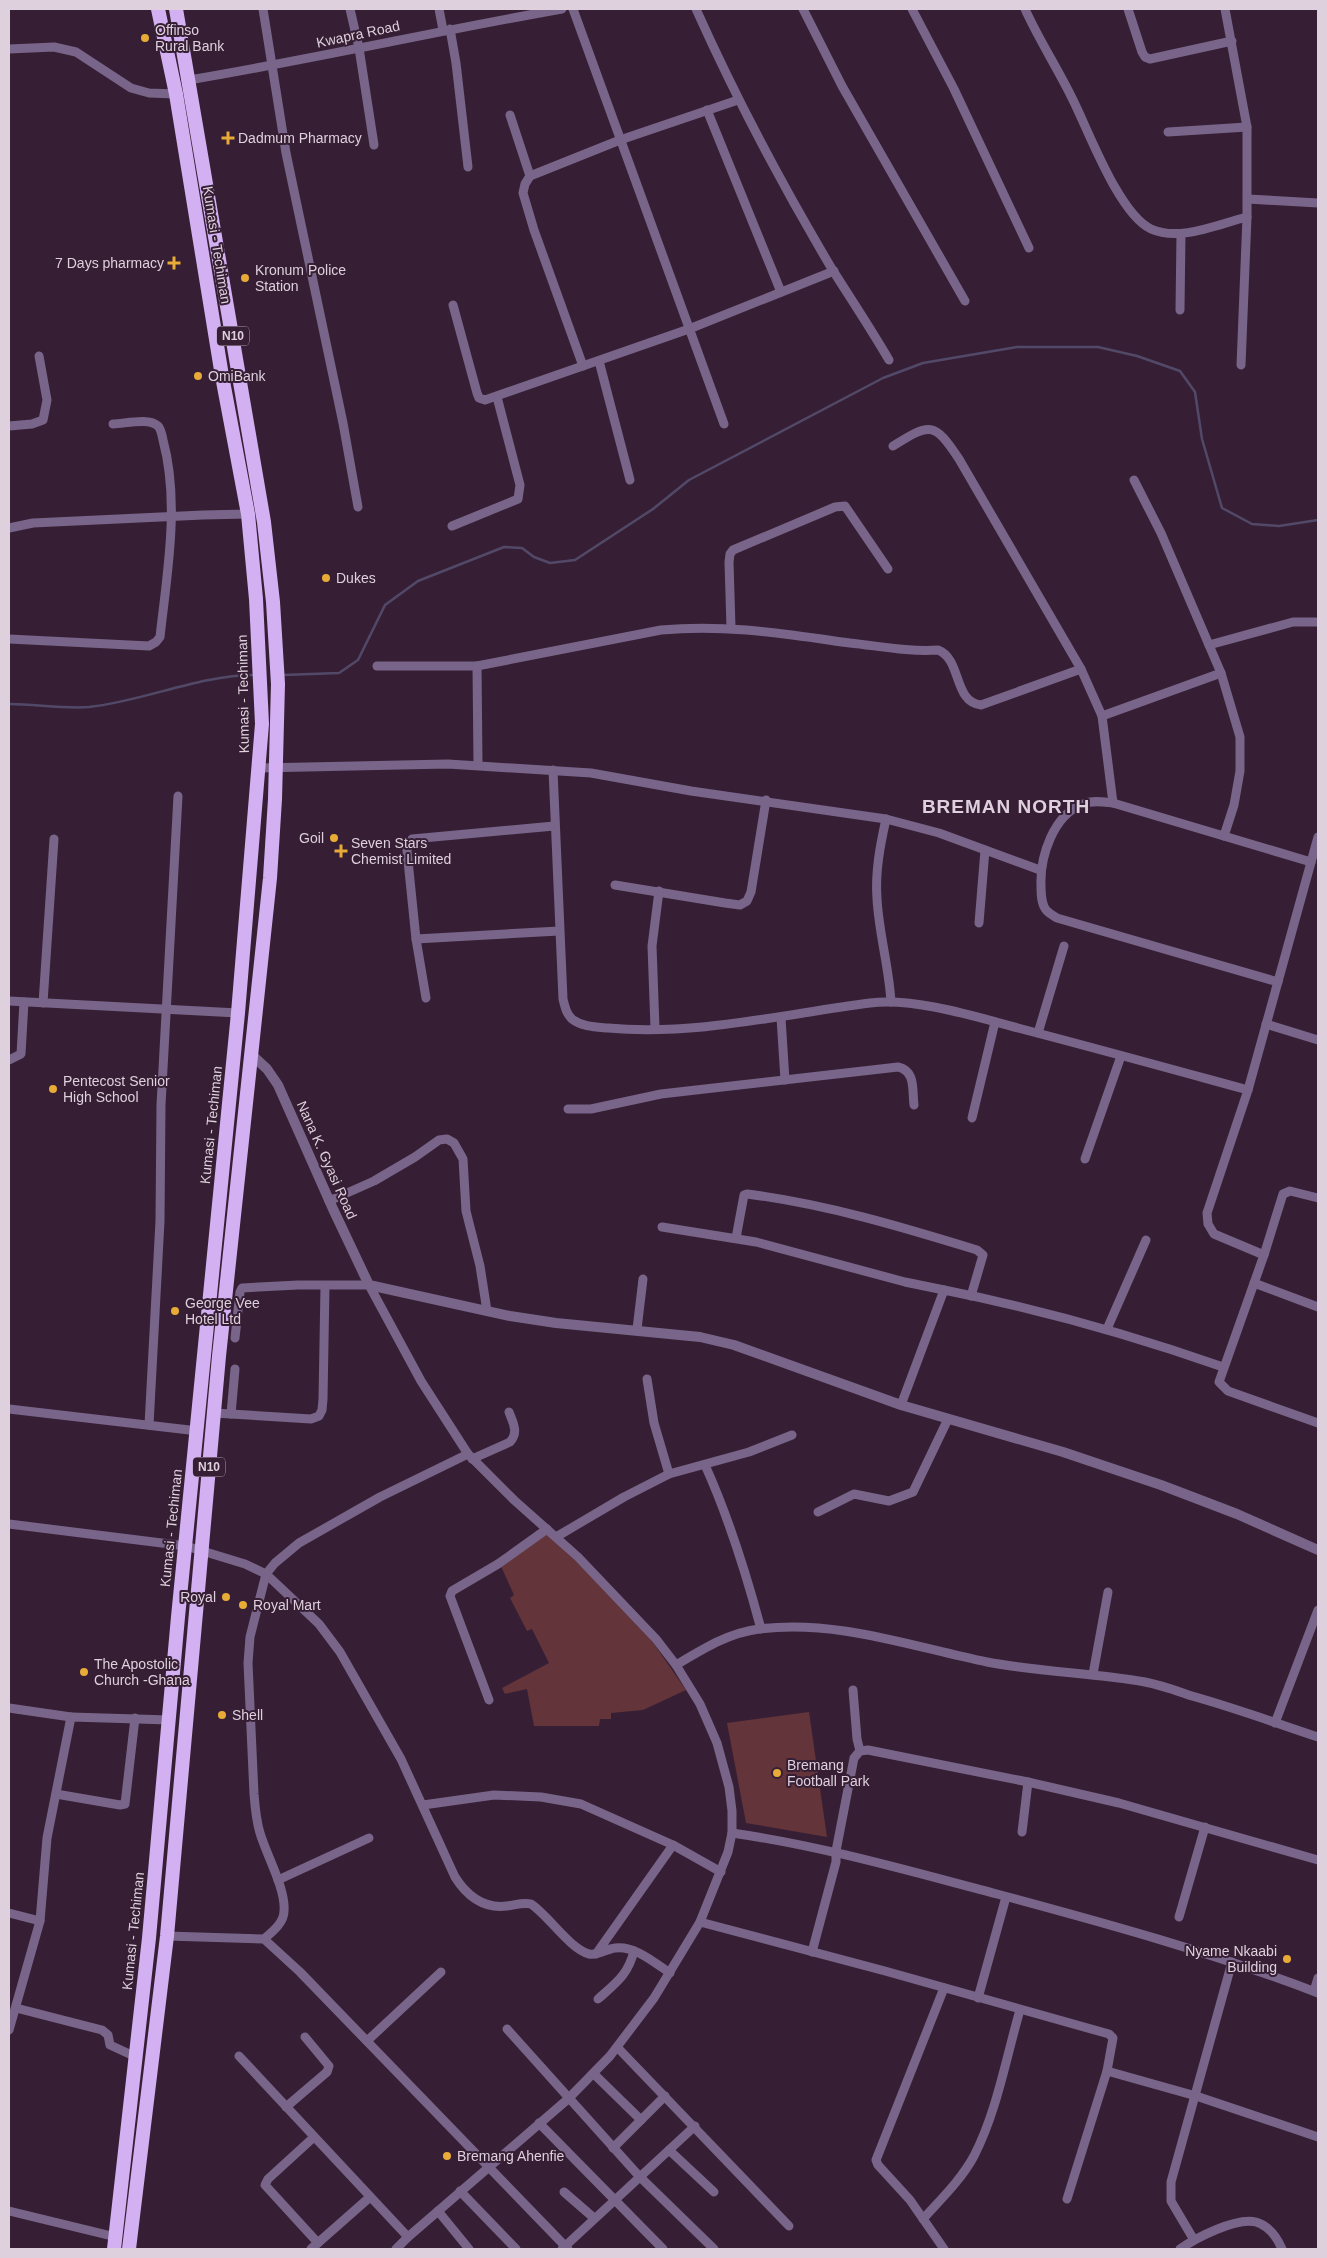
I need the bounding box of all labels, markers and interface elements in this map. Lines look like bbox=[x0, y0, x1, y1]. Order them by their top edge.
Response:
street label: Kwapra Road bbox=[315, 17, 401, 51]
place label: Offinso Rural Bank bbox=[155, 22, 225, 54]
marker: Offinso Rural Bank bbox=[139, 32, 151, 44]
place label: Dadmum Pharmacy bbox=[238, 130, 362, 146]
marker: Dadmum Pharmacy bbox=[222, 132, 234, 144]
street label: Kumasi - Techiman bbox=[200, 185, 234, 305]
place label: 7 Days pharmacy bbox=[55, 255, 164, 271]
marker: 7 Days pharmacy bbox=[168, 257, 180, 269]
place label: Kronum Police Station bbox=[255, 262, 346, 294]
marker: Kronum Police Station bbox=[239, 272, 251, 284]
road number: N10 bbox=[217, 326, 249, 346]
place label: OmiBank bbox=[208, 368, 267, 384]
marker: OmiBank bbox=[192, 370, 204, 382]
place label: Dukes bbox=[336, 570, 376, 586]
marker: Dukes bbox=[320, 572, 332, 584]
street label: Kumasi - Techiman bbox=[234, 634, 252, 754]
district label: BREMAN NORTH bbox=[922, 796, 1090, 817]
place label: Goil bbox=[299, 830, 324, 846]
marker: Goil bbox=[328, 832, 340, 844]
place label: Seven Stars Chemist Limited bbox=[351, 835, 451, 867]
marker: Seven Stars Chemist Limited bbox=[335, 845, 347, 857]
street label: Kumasi - Techiman bbox=[197, 1065, 225, 1185]
place label: Pentecost Senior High School bbox=[63, 1073, 170, 1105]
marker: Pentecost Senior High School bbox=[47, 1083, 59, 1095]
street label: Nana K. Gyasi Road bbox=[294, 1098, 360, 1222]
place label: George Vee Hotel Ltd bbox=[185, 1295, 260, 1327]
marker: George Vee Hotel Ltd bbox=[169, 1305, 181, 1317]
road number: N10 bbox=[193, 1458, 225, 1476]
street label: Kumasi - Techiman bbox=[157, 1468, 185, 1588]
place label: Royal bbox=[180, 1589, 216, 1605]
marker: Royal bbox=[220, 1591, 232, 1603]
place label: Royal Mart bbox=[253, 1597, 321, 1613]
marker: Royal Mart bbox=[237, 1599, 249, 1611]
place label: The Apostolic Church -Ghana bbox=[94, 1656, 190, 1688]
marker: The Apostolic Church -Ghana bbox=[78, 1666, 90, 1678]
place label: Shell bbox=[232, 1707, 263, 1723]
marker: Shell bbox=[216, 1709, 228, 1721]
place label: Bremang Football Park bbox=[787, 1757, 870, 1789]
marker: Bremang Football Park bbox=[771, 1767, 783, 1779]
street label: Kumasi - Techiman bbox=[119, 1871, 147, 1991]
place label: Nyame Nkaabi Building bbox=[1185, 1943, 1277, 1975]
marker: Nyame Nkaabi Building bbox=[1281, 1953, 1293, 1965]
place label: Bremang Ahenfie bbox=[457, 2148, 565, 2164]
marker: Bremang Ahenfie bbox=[441, 2150, 453, 2162]

